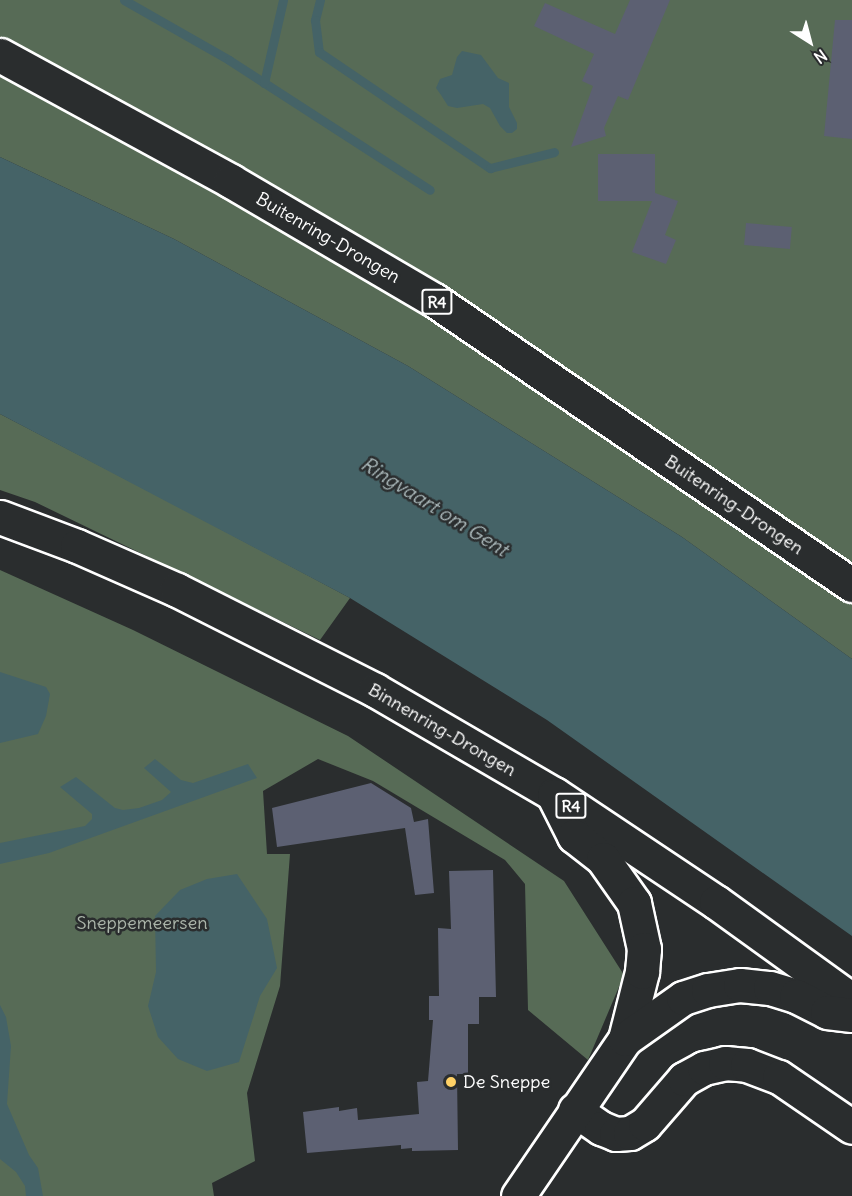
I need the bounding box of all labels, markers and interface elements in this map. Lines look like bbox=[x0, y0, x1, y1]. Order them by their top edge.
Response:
north arrow bbox=[780, 12, 840, 72]
text: N bbox=[810, 45, 831, 68]
street label: Buitenring-Drongen bbox=[252, 188, 404, 288]
road number: R4 bbox=[420, 289, 454, 315]
water label: Ringvaart om Gent bbox=[357, 451, 513, 561]
street label: Buitenring-Drongen bbox=[661, 451, 807, 559]
street label: Binnenring-Drongen bbox=[364, 679, 520, 781]
road number: R4 bbox=[554, 793, 588, 819]
park label: Sneppemeersen bbox=[76, 912, 208, 934]
place label: De Sneppe bbox=[463, 1071, 550, 1093]
marker: De Sneppe bbox=[444, 1075, 458, 1089]

